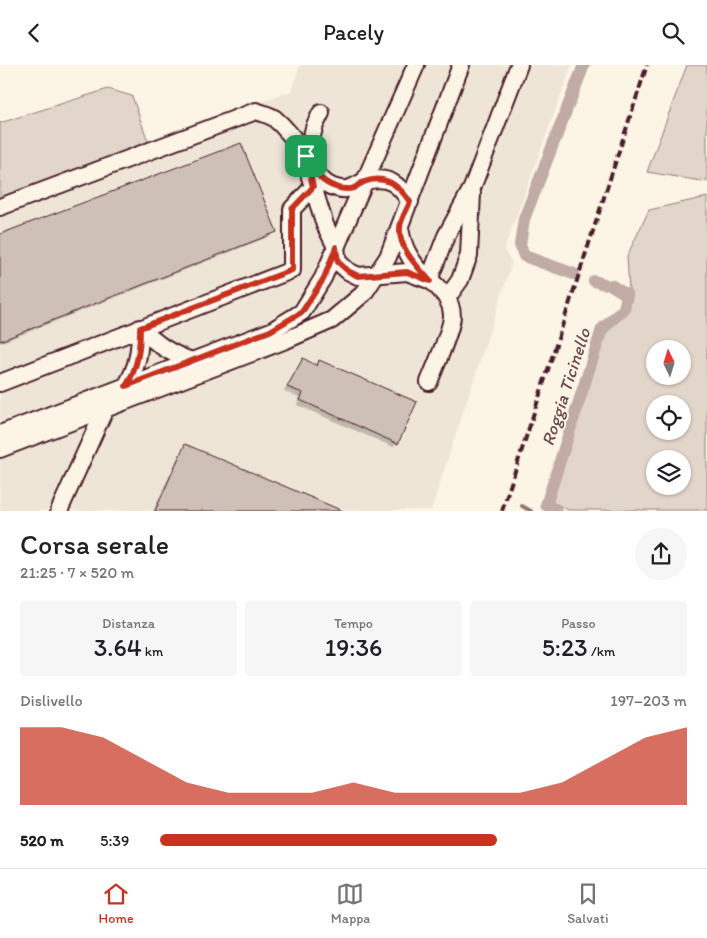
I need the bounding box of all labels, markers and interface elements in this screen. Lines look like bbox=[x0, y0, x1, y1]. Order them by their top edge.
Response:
icon: back bbox=[20, 19, 48, 47]
text: Pacely bbox=[323, 19, 384, 46]
icon: search bbox=[659, 19, 687, 47]
pin bbox=[285, 135, 327, 177]
icon: arrive bbox=[292, 142, 320, 170]
water label: Roggia Ticinello bbox=[537, 325, 596, 449]
north arrow bbox=[646, 340, 691, 385]
map controls bbox=[646, 340, 691, 495]
button: locate bbox=[646, 395, 691, 440]
button: layers bbox=[646, 450, 691, 495]
text: Corsa serale bbox=[20, 527, 169, 561]
button: share bbox=[635, 528, 687, 580]
text: 21:25 · 7 × 520 m bbox=[20, 563, 134, 582]
text: Distanza bbox=[102, 615, 155, 632]
text: Tempo bbox=[334, 615, 373, 632]
text: Passo bbox=[561, 615, 596, 632]
text: 3.64 bbox=[94, 632, 142, 662]
text: 19:36 bbox=[325, 632, 382, 662]
text: 5:23 bbox=[542, 632, 588, 662]
text: km bbox=[142, 643, 163, 660]
text: /km bbox=[588, 643, 615, 660]
text: Dislivello bbox=[20, 691, 83, 710]
text: 197–203 m bbox=[610, 691, 687, 710]
text: 520 m bbox=[20, 831, 64, 850]
text: 5:39 bbox=[100, 831, 129, 850]
tab: Home bbox=[98, 880, 134, 927]
tab: Mappa bbox=[331, 880, 370, 927]
tab: Salvati bbox=[567, 880, 608, 927]

